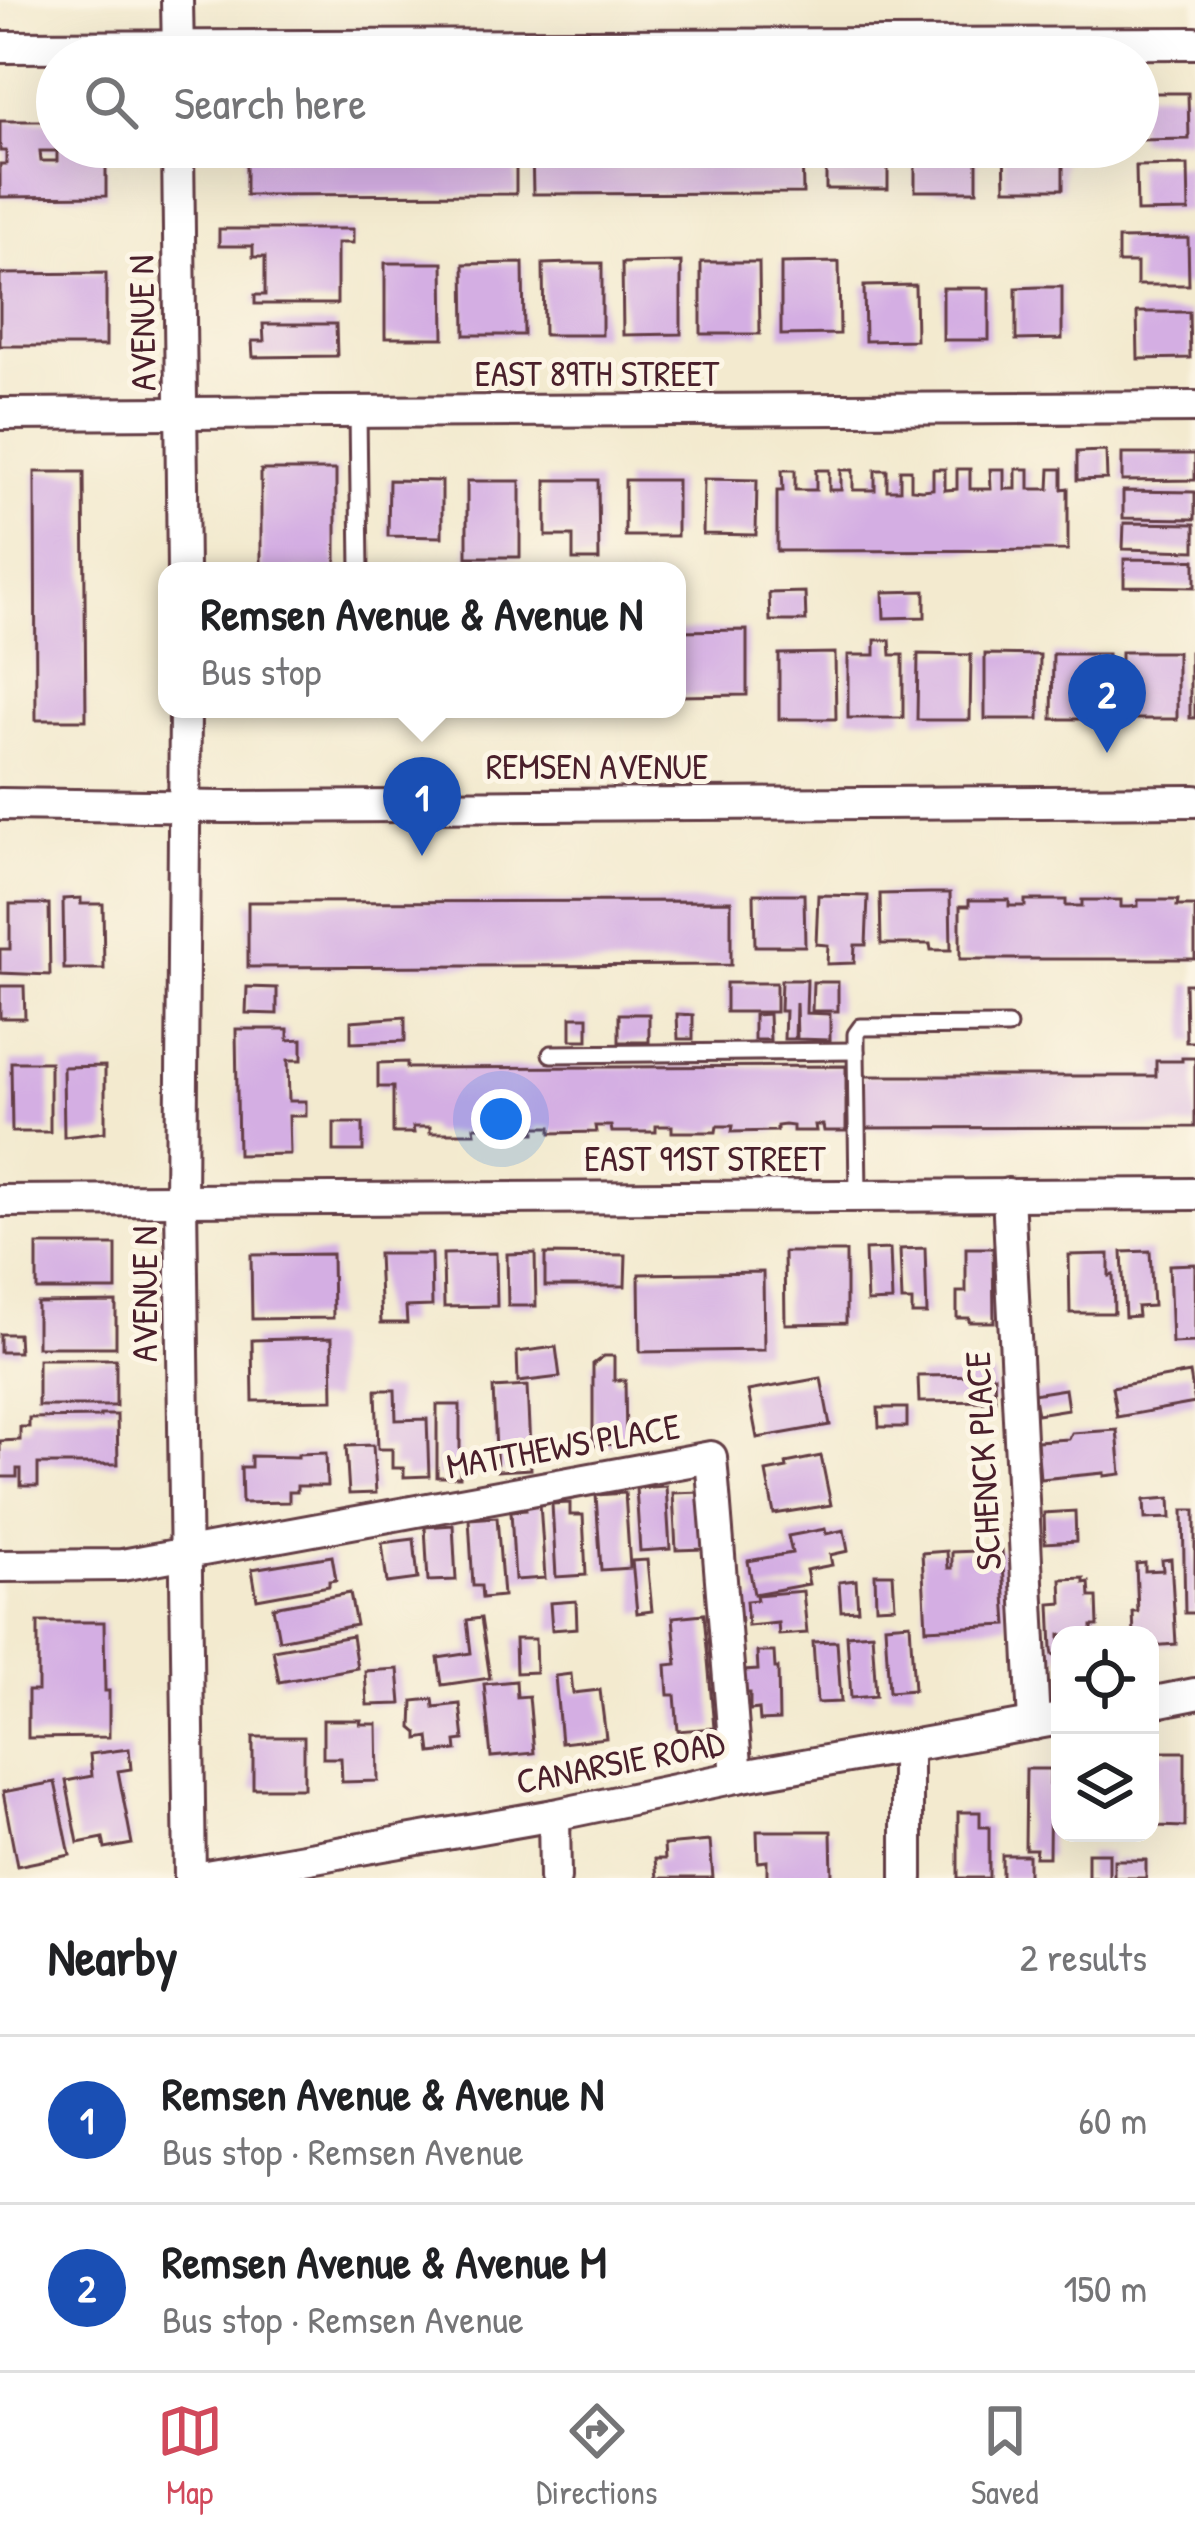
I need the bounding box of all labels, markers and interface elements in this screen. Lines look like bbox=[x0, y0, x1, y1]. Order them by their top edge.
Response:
search box bbox=[36, 36, 1159, 168]
icon: search bbox=[78, 69, 144, 135]
text: Search here bbox=[174, 72, 366, 133]
street label: AVENUE N bbox=[115, 255, 167, 391]
street label: EAST 89TH STREET bbox=[475, 348, 720, 397]
popup bbox=[158, 562, 686, 718]
text: Remsen Avenue & Avenue N bbox=[201, 583, 643, 644]
text: Bus stop bbox=[201, 644, 321, 697]
pin: 2 bbox=[1068, 654, 1146, 753]
street label: REMSEN AVENUE bbox=[486, 741, 708, 790]
pin: 1 bbox=[383, 757, 461, 856]
your location bbox=[471, 1089, 531, 1149]
street label: EAST 91ST STREET bbox=[584, 1133, 827, 1182]
street label: AVENUE N bbox=[119, 1226, 168, 1362]
street label: SCHENCK PLACE bbox=[952, 1350, 1012, 1572]
street label: MATTHEWS PLACE bbox=[442, 1400, 684, 1490]
map controls bbox=[1051, 1626, 1159, 1842]
button: locate bbox=[1051, 1626, 1159, 1734]
street label: CANARSIE ROAD bbox=[512, 1717, 728, 1805]
button: layers bbox=[1051, 1734, 1159, 1842]
text: Nearby bbox=[48, 1922, 178, 1991]
text: 2 results bbox=[1020, 1930, 1147, 1983]
text: Remsen Avenue & Avenue N bbox=[162, 2063, 604, 2124]
text: 1 bbox=[80, 2093, 94, 2146]
text: 60 m bbox=[1078, 2093, 1147, 2146]
text: Bus stop · Remsen Avenue bbox=[162, 2124, 524, 2177]
text: Remsen Avenue & Avenue M bbox=[162, 2231, 607, 2292]
text: 2 bbox=[78, 2261, 96, 2314]
text: 150 m bbox=[1063, 2261, 1147, 2314]
text: Bus stop · Remsen Avenue bbox=[162, 2292, 524, 2345]
tab: Map bbox=[157, 2398, 223, 2514]
tab: Directions bbox=[536, 2398, 658, 2514]
tab: Saved bbox=[971, 2398, 1038, 2514]

